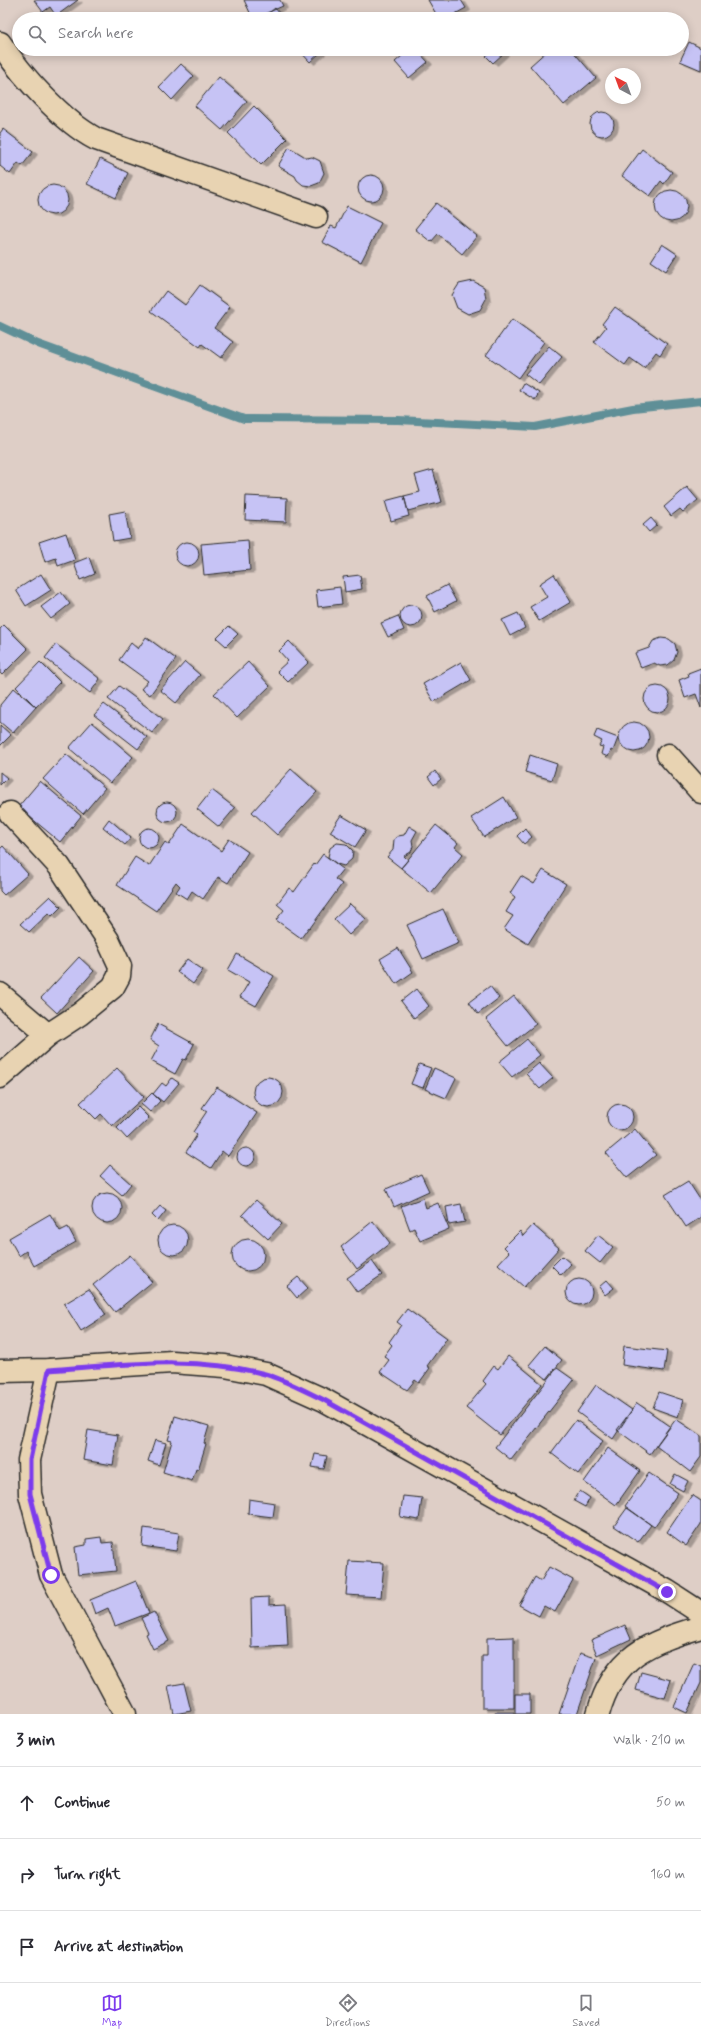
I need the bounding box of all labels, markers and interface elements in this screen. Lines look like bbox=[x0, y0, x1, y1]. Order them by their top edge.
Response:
search box bbox=[12, 12, 689, 56]
icon: search bbox=[26, 23, 48, 45]
text: Search here bbox=[58, 24, 134, 44]
north arrow bbox=[605, 68, 641, 104]
route start bbox=[42, 1566, 60, 1584]
route end bbox=[658, 1583, 676, 1601]
text: 3 min bbox=[16, 1729, 55, 1751]
text: Walk · 210 m bbox=[613, 1732, 685, 1749]
icon: ahead bbox=[16, 1792, 38, 1814]
text: Continue bbox=[54, 1793, 110, 1813]
text: 50 m bbox=[656, 1794, 685, 1811]
icon: right bbox=[16, 1864, 38, 1886]
text: Turn right bbox=[54, 1865, 121, 1885]
text: 160 m bbox=[650, 1866, 685, 1883]
icon: arrive bbox=[16, 1936, 38, 1958]
text: Arrive at destination bbox=[54, 1937, 183, 1957]
tab: Map bbox=[101, 1992, 123, 2030]
tab: Directions bbox=[325, 1992, 370, 2030]
tab: Saved bbox=[572, 1992, 600, 2030]

